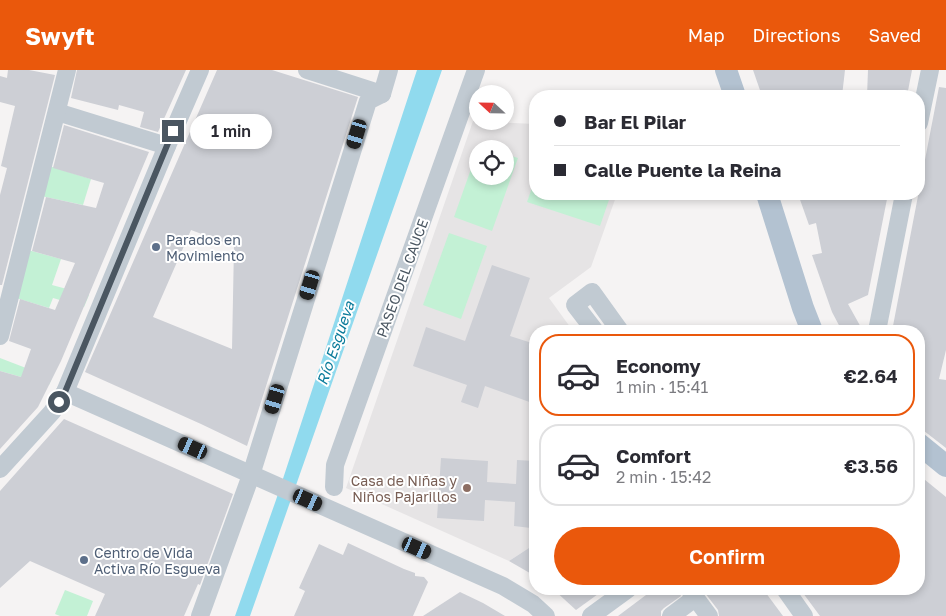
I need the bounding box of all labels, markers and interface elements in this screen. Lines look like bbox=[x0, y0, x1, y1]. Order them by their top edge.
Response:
text: Swyft bbox=[25, 21, 95, 50]
text: Map bbox=[688, 24, 724, 46]
text: Directions bbox=[752, 24, 840, 46]
text: Saved bbox=[868, 24, 921, 46]
north arrow bbox=[469, 85, 514, 130]
map controls bbox=[469, 85, 514, 185]
text: Bar El Pilar bbox=[584, 110, 686, 133]
callout: 1 min bbox=[190, 114, 273, 148]
car bbox=[345, 117, 368, 151]
route end bbox=[162, 120, 184, 142]
text: 1 min bbox=[211, 121, 251, 141]
button: locate bbox=[469, 140, 514, 185]
text: Calle Puente la Reina bbox=[584, 158, 781, 181]
street label: PASEO DEL CAUCE bbox=[373, 216, 431, 340]
place label: Parados en Movimiento bbox=[166, 231, 244, 264]
marker: Parados en Movimiento bbox=[150, 241, 162, 253]
car bbox=[298, 268, 321, 302]
water label: Río Esgueva bbox=[312, 298, 359, 387]
icon: car bbox=[556, 353, 601, 398]
text: Economy bbox=[616, 354, 701, 377]
text: €2.64 bbox=[844, 364, 898, 387]
text: 1 min · 15:41 bbox=[616, 377, 708, 397]
car bbox=[263, 382, 286, 416]
route start bbox=[48, 391, 70, 413]
car bbox=[176, 435, 209, 461]
icon: car bbox=[556, 443, 601, 488]
text: Comfort bbox=[616, 444, 691, 467]
text: €3.56 bbox=[844, 454, 898, 477]
text: 2 min · 15:42 bbox=[616, 467, 711, 487]
place label: Casa de Niñas y Niños Pajarillos bbox=[351, 472, 457, 505]
marker: Casa de Niñas y Niños Pajarillos bbox=[461, 482, 473, 494]
car bbox=[291, 487, 324, 513]
button: Confirm bbox=[554, 527, 900, 585]
car bbox=[400, 535, 433, 561]
place label: Centro de Vida Activa Río Esgueva bbox=[94, 544, 220, 577]
marker: Centro de Vida Activa Río Esgueva bbox=[78, 554, 90, 566]

